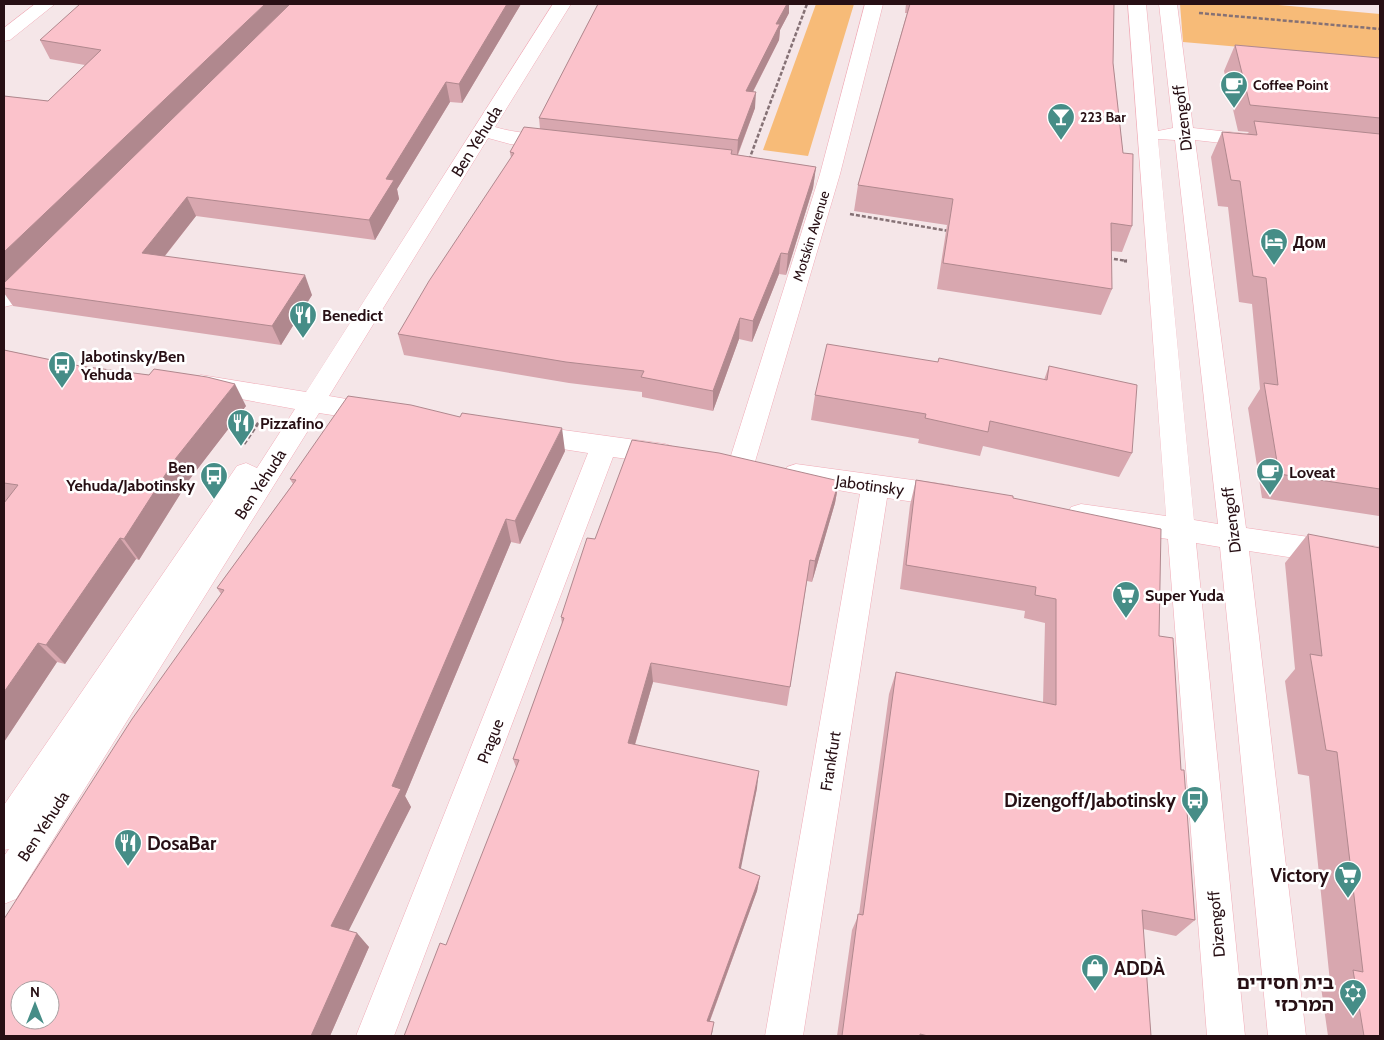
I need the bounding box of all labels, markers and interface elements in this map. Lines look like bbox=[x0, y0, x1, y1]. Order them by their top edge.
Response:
cafe icon: Coffee Point bbox=[1219, 70, 1249, 109]
place label: Coffee Point bbox=[1253, 76, 1328, 94]
street label: Dizengoff bbox=[1169, 83, 1196, 152]
street label: Ben Yehuda bbox=[447, 102, 506, 180]
bar icon: 223 Bar bbox=[1046, 102, 1076, 141]
place label: 223 Bar bbox=[1080, 108, 1126, 126]
street label: Motskin Avenue bbox=[789, 188, 833, 284]
hotel icon: Дом bbox=[1259, 227, 1289, 266]
place label: Дом bbox=[1293, 233, 1326, 252]
restaurant icon: Benedict bbox=[288, 300, 318, 339]
place label: Benedict bbox=[322, 306, 384, 325]
place label: Jabotinsky/Ben Yehuda bbox=[80, 347, 185, 384]
bus stop icon: Jabotinsky/Ben Yehuda bbox=[47, 350, 77, 389]
restaurant icon: Pizzafino bbox=[226, 408, 256, 447]
place label: Pizzafino bbox=[260, 414, 324, 433]
street label: Ben Yehuda bbox=[231, 445, 290, 523]
cafe icon: Loveat bbox=[1255, 457, 1285, 496]
place label: Ben Yehuda/Jabotinsky bbox=[65, 458, 195, 495]
bus stop icon: Ben Yehuda/Jabotinsky bbox=[199, 461, 229, 500]
place label: Loveat bbox=[1289, 463, 1336, 482]
street label: Jabotinsky bbox=[834, 471, 905, 500]
street label: Dizengoff bbox=[1218, 485, 1245, 554]
supermarket icon: Super Yuda bbox=[1111, 580, 1141, 619]
place label: Super Yuda bbox=[1145, 586, 1224, 605]
street label: Prague bbox=[473, 716, 508, 766]
street label: Frankfurt bbox=[816, 729, 845, 792]
bus stop icon: Dizengoff/Jabotinsky bbox=[1180, 785, 1210, 824]
street label: Ben Yehuda bbox=[14, 787, 73, 865]
place label: Dizengoff/Jabotinsky bbox=[1004, 789, 1177, 812]
restaurant icon: DosaBar bbox=[113, 828, 143, 867]
place label: DosaBar bbox=[147, 832, 217, 855]
supermarket icon: Victory bbox=[1333, 860, 1363, 899]
place label: Victory bbox=[1270, 864, 1330, 887]
street label: Dizengoff bbox=[1204, 889, 1229, 958]
shop icon: ADDÀ bbox=[1080, 953, 1110, 992]
place label: ADDÀ bbox=[1114, 956, 1165, 980]
place label: בית חסידים המרכזי bbox=[1237, 971, 1334, 1016]
synagogue icon: בית חסידים המרכזי bbox=[1338, 978, 1368, 1017]
north arrow bbox=[10, 980, 60, 1030]
text: N bbox=[30, 983, 40, 1001]

